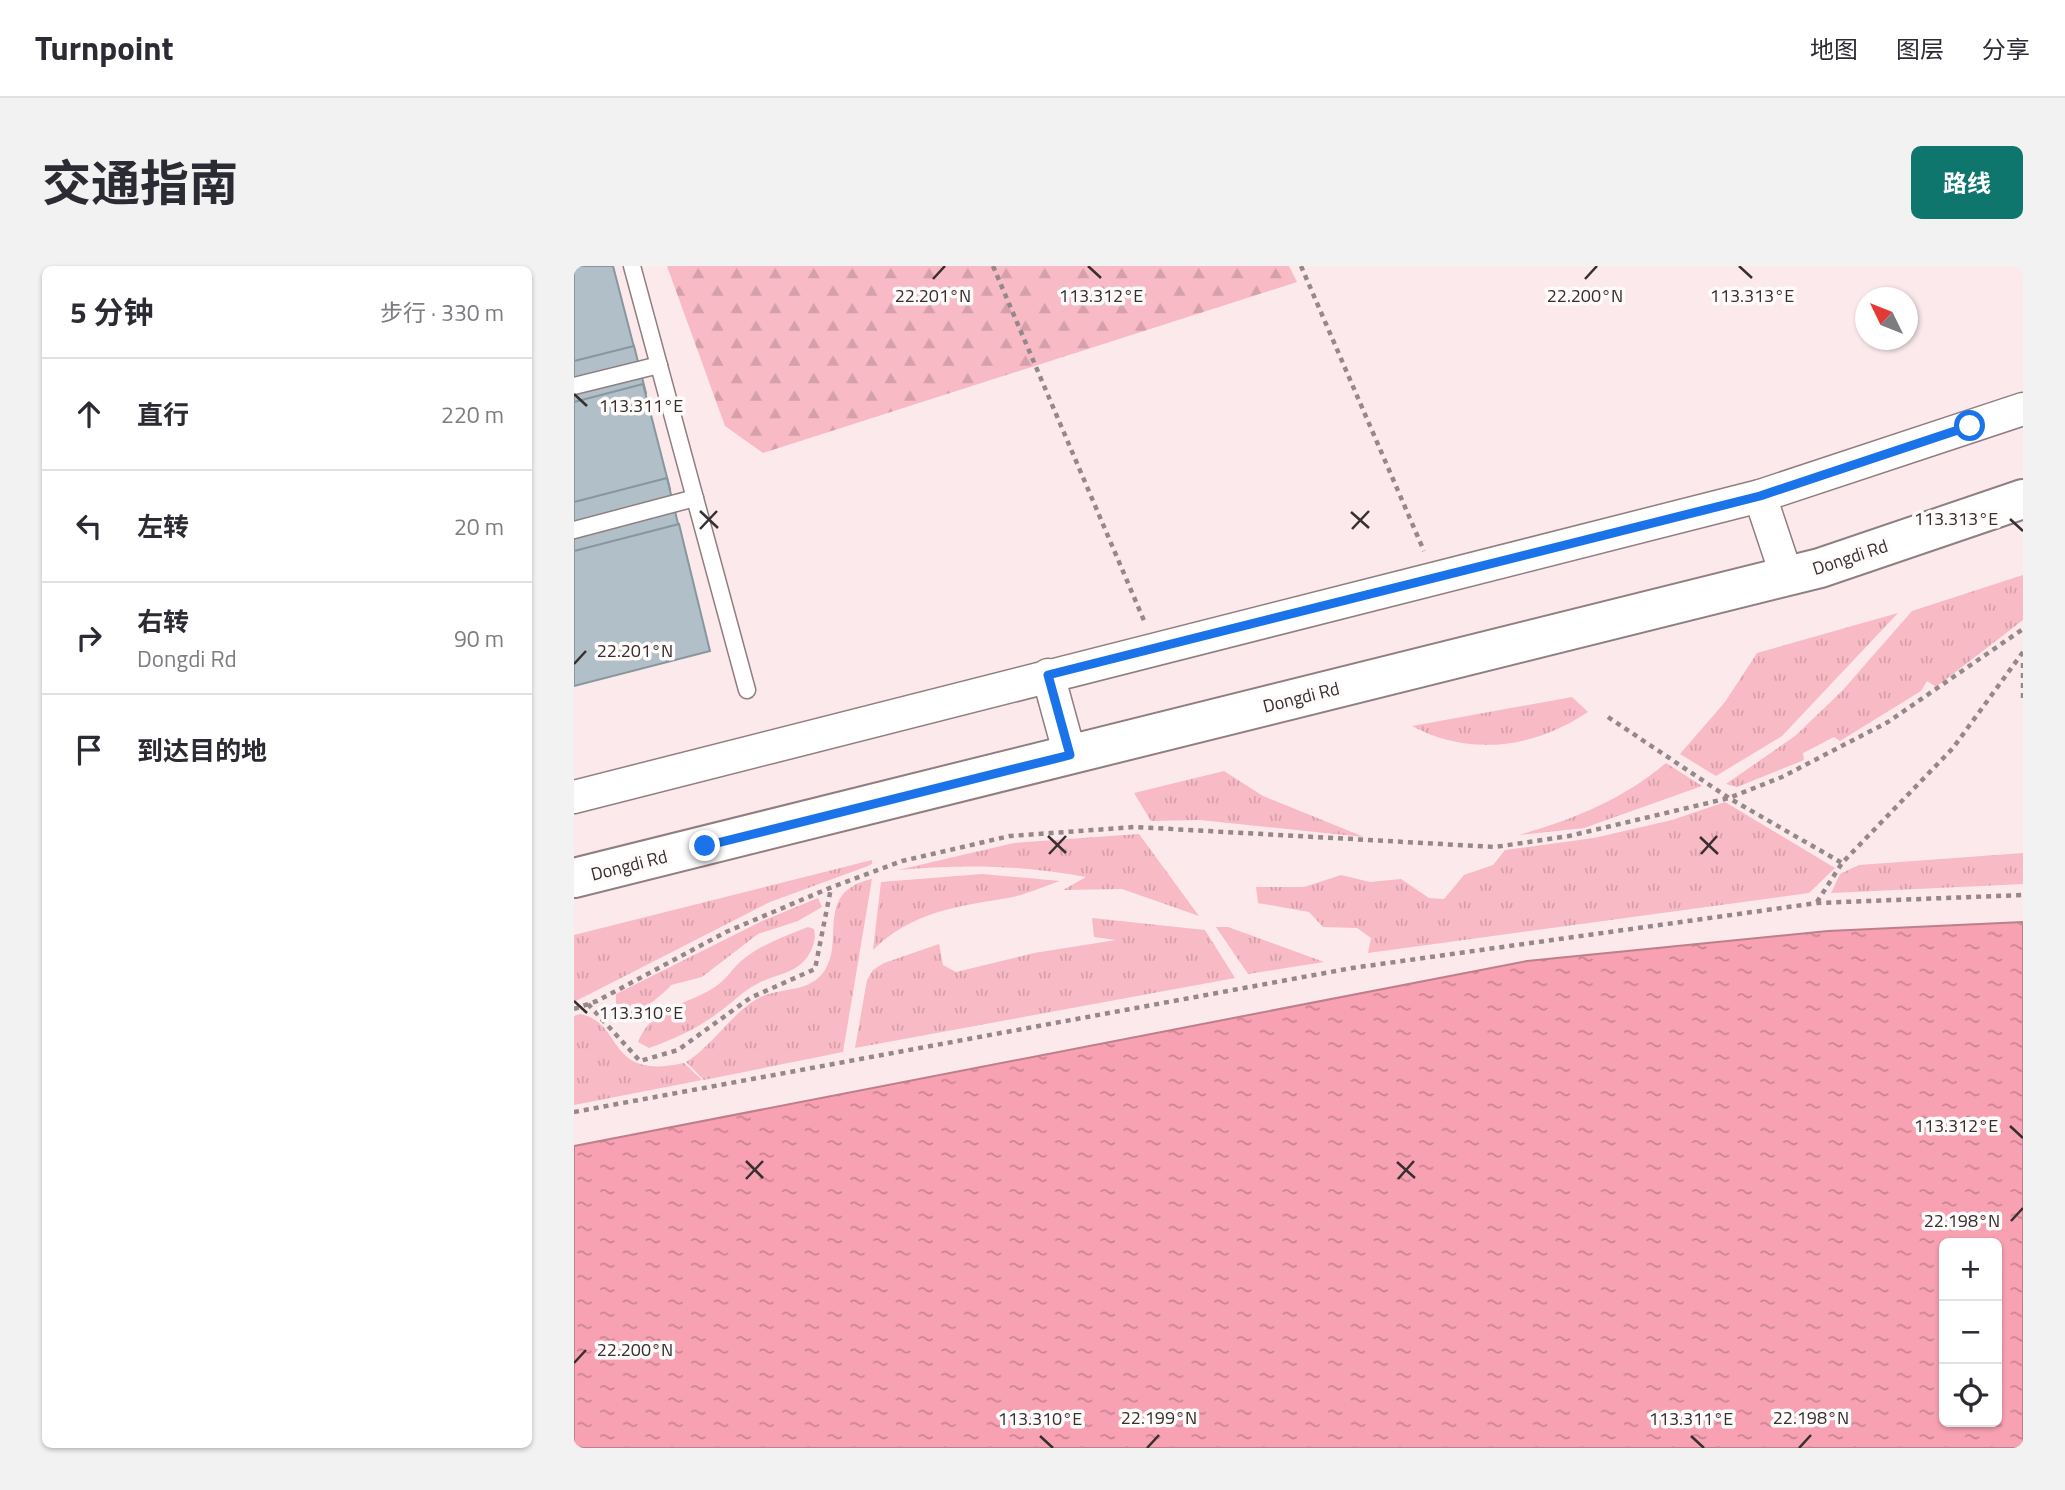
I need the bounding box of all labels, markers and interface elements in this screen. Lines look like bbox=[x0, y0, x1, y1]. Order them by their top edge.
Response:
text: Turnpoint bbox=[35, 23, 174, 73]
text: 地图 bbox=[1810, 31, 1858, 67]
text: 图层 bbox=[1896, 31, 1944, 67]
text: 分享 bbox=[1982, 31, 2030, 67]
text: 交通指南 bbox=[42, 145, 238, 220]
button: 路线 bbox=[1911, 146, 2023, 219]
text: 22.201°N bbox=[895, 282, 971, 309]
text: 113.312°E bbox=[1059, 282, 1143, 309]
text: 22.200°N bbox=[1547, 282, 1623, 309]
text: 113.313°E bbox=[1710, 282, 1794, 309]
north arrow bbox=[1855, 287, 1918, 350]
text: 5 分钟 bbox=[70, 289, 153, 335]
text: 步行 · 330 m bbox=[380, 295, 504, 330]
text: 113.311°E bbox=[599, 392, 683, 419]
icon: ahead bbox=[70, 395, 108, 433]
text: 直行 bbox=[137, 395, 189, 434]
text: 220 m bbox=[441, 397, 504, 432]
route start bbox=[1954, 410, 1985, 441]
text: 113.313°E bbox=[1914, 505, 1998, 532]
icon: left bbox=[70, 507, 108, 545]
text: 左转 bbox=[137, 507, 189, 546]
text: 20 m bbox=[454, 509, 504, 544]
street label: Dongdi Rd bbox=[1809, 532, 1891, 582]
text: 右转 bbox=[137, 602, 189, 641]
icon: right bbox=[70, 619, 108, 657]
text: 90 m bbox=[454, 621, 504, 656]
text: 22.201°N bbox=[597, 637, 673, 664]
text: Dongdi Rd bbox=[137, 641, 237, 676]
street label: Dongdi Rd bbox=[1260, 674, 1342, 720]
icon: arrive bbox=[70, 731, 108, 769]
text: 到达目的地 bbox=[137, 731, 267, 770]
route end bbox=[689, 830, 720, 861]
street label: Dongdi Rd bbox=[588, 842, 670, 888]
text: 113.310°E bbox=[599, 999, 683, 1026]
text: 113.312°E bbox=[1914, 1112, 1998, 1139]
text: 22.198°N bbox=[1924, 1207, 2000, 1234]
map controls bbox=[1939, 1238, 2002, 1427]
button: + bbox=[1939, 1238, 2002, 1301]
button: − bbox=[1939, 1301, 2002, 1364]
text: 22.200°N bbox=[597, 1336, 673, 1363]
button: locate bbox=[1939, 1364, 2002, 1427]
text: 22.199°N bbox=[1121, 1404, 1197, 1431]
text: 22.198°N bbox=[1773, 1404, 1849, 1431]
text: 113.310°E bbox=[998, 1405, 1082, 1432]
text: 113.311°E bbox=[1649, 1405, 1733, 1432]

